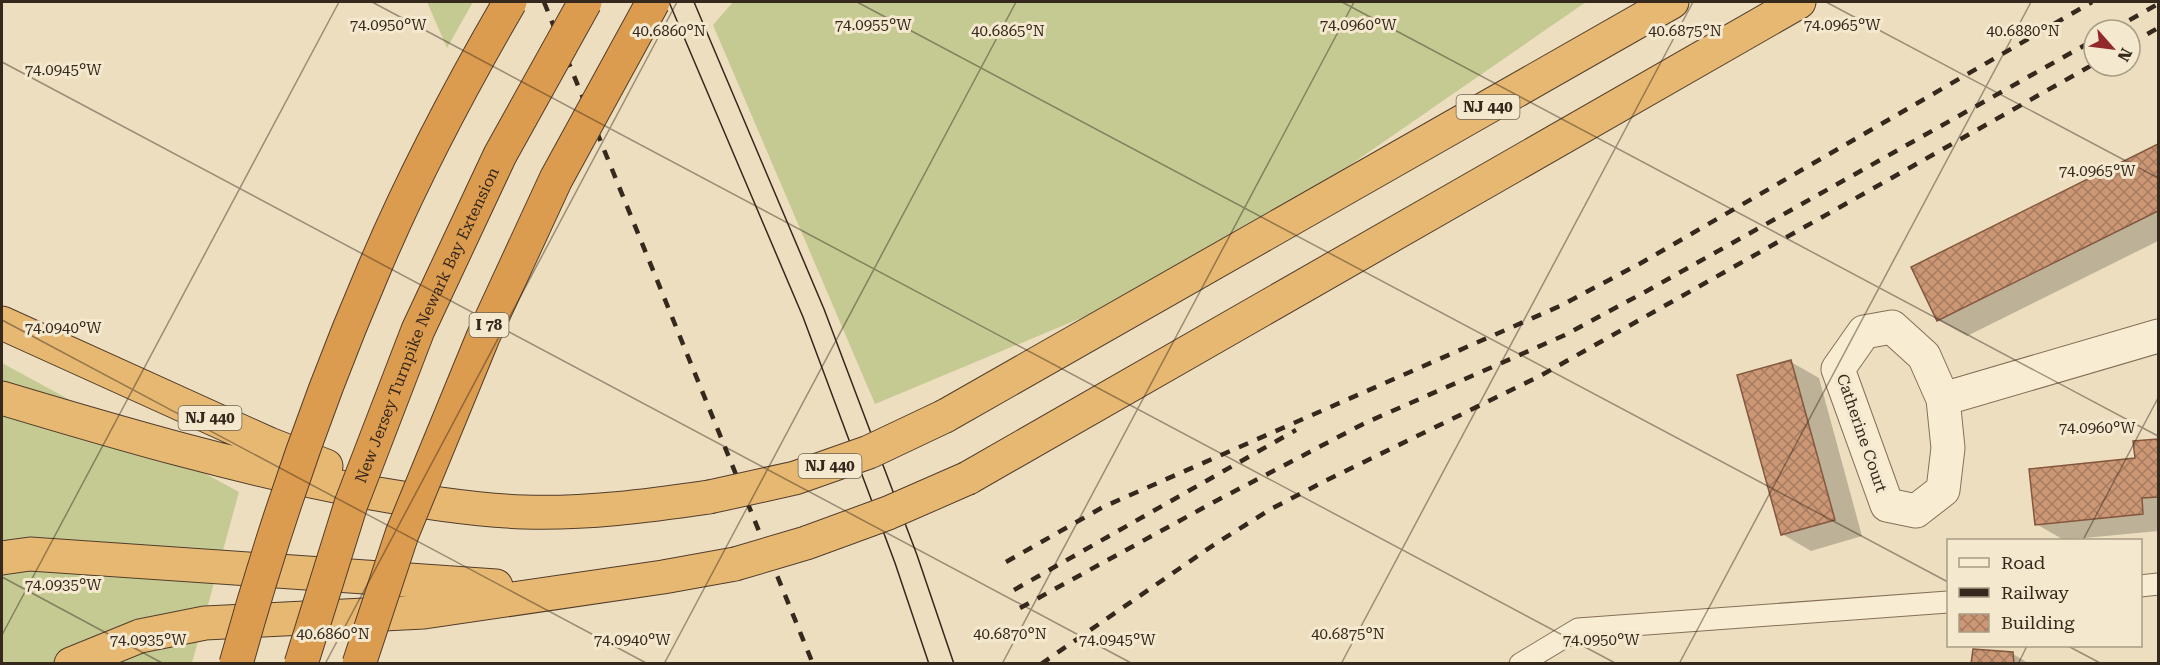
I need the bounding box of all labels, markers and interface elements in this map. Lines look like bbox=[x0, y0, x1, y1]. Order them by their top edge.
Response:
text: 74.0950°W bbox=[350, 16, 427, 34]
text: 74.0955°W bbox=[835, 16, 912, 34]
text: 74.0960°W bbox=[1320, 16, 1397, 34]
text: 74.0965°W bbox=[1804, 16, 1881, 34]
north arrow bbox=[2082, 18, 2142, 78]
text: 40.6860°N bbox=[632, 22, 706, 40]
text: 40.6865°N bbox=[971, 22, 1045, 40]
text: 40.6875°N bbox=[1648, 22, 1722, 40]
text: 40.6880°N bbox=[1986, 22, 2060, 40]
text: N bbox=[2114, 45, 2136, 65]
text: 74.0945°W bbox=[25, 61, 102, 79]
road number: NJ 440 bbox=[1456, 95, 1520, 119]
text: 74.0965°W bbox=[2059, 162, 2136, 180]
street label: New Jersey Turnpike Newark Bay Extension bbox=[351, 164, 503, 486]
road number: I 78 bbox=[470, 313, 508, 337]
text: 74.0940°W bbox=[25, 319, 102, 337]
street label: Catherine Court bbox=[1833, 371, 1891, 495]
road number: NJ 440 bbox=[178, 406, 242, 430]
text: 74.0960°W bbox=[2059, 419, 2136, 437]
road number: NJ 440 bbox=[798, 454, 862, 478]
legend bbox=[1947, 539, 2142, 647]
text: Road bbox=[2001, 552, 2046, 573]
text: 74.0935°W bbox=[25, 576, 102, 594]
text: Railway bbox=[2001, 582, 2069, 603]
text: Building bbox=[2001, 612, 2075, 633]
text: 40.6860°N bbox=[296, 625, 370, 643]
text: 40.6870°N bbox=[973, 625, 1047, 643]
text: 40.6875°N bbox=[1311, 625, 1385, 643]
text: 74.0935°W bbox=[110, 631, 187, 649]
text: 74.0940°W bbox=[594, 631, 671, 649]
text: 74.0945°W bbox=[1079, 631, 1156, 649]
text: 74.0950°W bbox=[1563, 631, 1640, 649]

